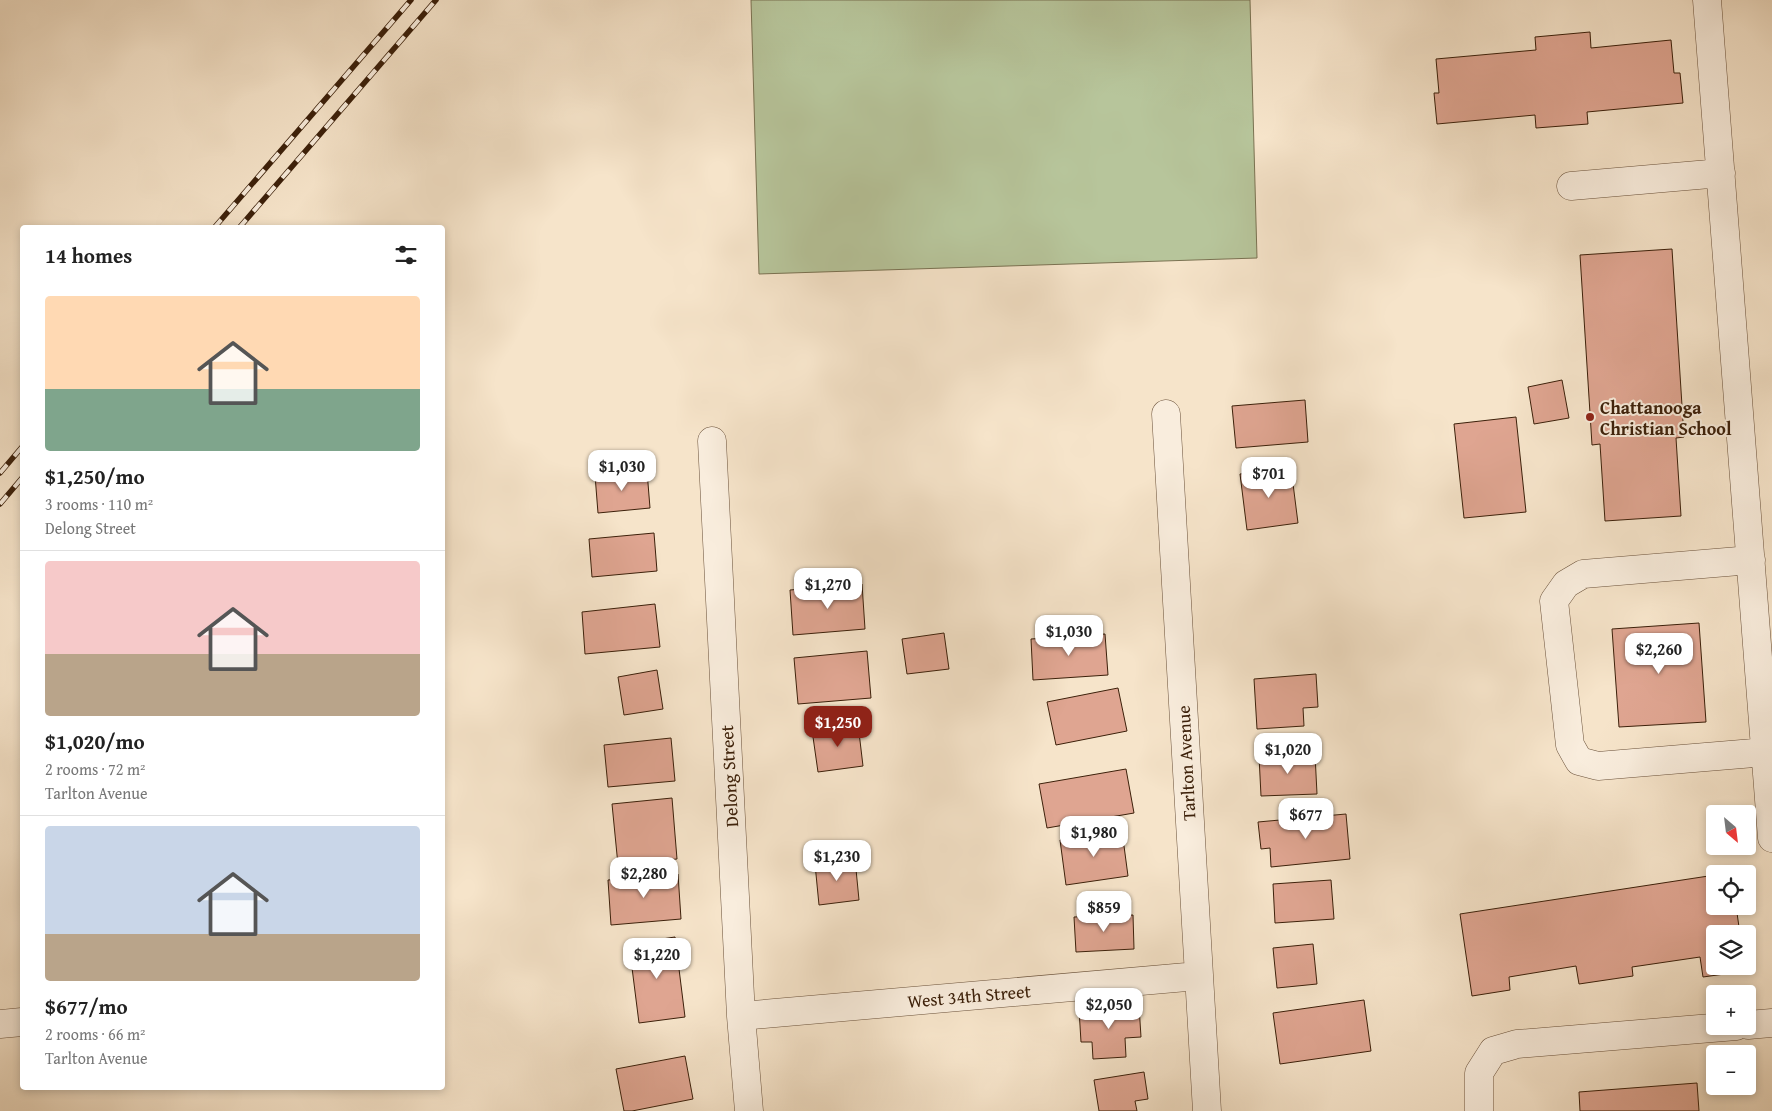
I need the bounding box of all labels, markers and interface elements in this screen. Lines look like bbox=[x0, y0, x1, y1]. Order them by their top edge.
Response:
text: 14 homes bbox=[45, 240, 132, 271]
icon: filters bbox=[392, 241, 420, 269]
icon: home bbox=[188, 328, 278, 418]
place label: Chattanooga Christian School bbox=[1600, 394, 1732, 442]
marker: Chattanooga Christian School bbox=[1584, 411, 1596, 423]
pin: $1,030 bbox=[581, 450, 663, 492]
text: $1,030 bbox=[599, 454, 645, 478]
pin: $701 bbox=[1239, 456, 1299, 499]
text: $1,250/mo bbox=[45, 461, 145, 492]
text: $701 bbox=[1252, 461, 1286, 485]
text: 3 rooms · 110 m² bbox=[45, 492, 153, 516]
text: Delong Street bbox=[45, 516, 136, 540]
pin: $1,270 bbox=[787, 568, 869, 610]
text: $1,270 bbox=[805, 572, 851, 596]
icon: home bbox=[188, 594, 278, 684]
pin: $1,030 bbox=[1028, 614, 1110, 657]
text: $1,030 bbox=[1046, 619, 1092, 643]
pin: $2,260 bbox=[1618, 632, 1700, 675]
text: $2,260 bbox=[1636, 637, 1682, 661]
street label: Tarlton Avenue bbox=[1170, 705, 1202, 821]
pin: $1,250 bbox=[797, 706, 879, 748]
text: $1,250 bbox=[815, 710, 861, 734]
street label: Delong Street bbox=[713, 724, 745, 828]
text: $1,020/mo bbox=[45, 726, 145, 757]
pin: $1,020 bbox=[1247, 732, 1329, 775]
text: $1,020 bbox=[1265, 737, 1311, 761]
text: 2 rooms · 72 m² bbox=[45, 757, 145, 781]
text: Tarlton Avenue bbox=[45, 781, 147, 805]
pin: $677 bbox=[1276, 798, 1336, 840]
text: $677 bbox=[1289, 802, 1323, 826]
north arrow bbox=[1706, 805, 1756, 855]
map controls bbox=[1706, 805, 1756, 1095]
pin: $1,980 bbox=[1053, 816, 1135, 858]
text: $1,980 bbox=[1071, 820, 1117, 844]
pin: $1,230 bbox=[796, 840, 878, 882]
text: $1,230 bbox=[814, 844, 860, 868]
pin: $2,280 bbox=[603, 856, 685, 899]
icon: home bbox=[188, 859, 278, 949]
text: $2,280 bbox=[621, 861, 667, 885]
button: locate bbox=[1706, 865, 1756, 915]
pin: $859 bbox=[1074, 890, 1134, 933]
text: $859 bbox=[1087, 895, 1121, 919]
button: layers bbox=[1706, 925, 1756, 975]
pin: $1,220 bbox=[616, 938, 698, 980]
text: $1,220 bbox=[634, 942, 680, 966]
street label: West 34th Street bbox=[906, 977, 1032, 1015]
button: + bbox=[1706, 985, 1756, 1035]
pin: $2,050 bbox=[1068, 988, 1150, 1030]
text: $677/mo bbox=[45, 991, 128, 1022]
text: $2,050 bbox=[1086, 992, 1132, 1016]
text: 2 rooms · 66 m² bbox=[45, 1022, 145, 1046]
button: − bbox=[1706, 1045, 1756, 1095]
text: Tarlton Avenue bbox=[45, 1046, 147, 1070]

